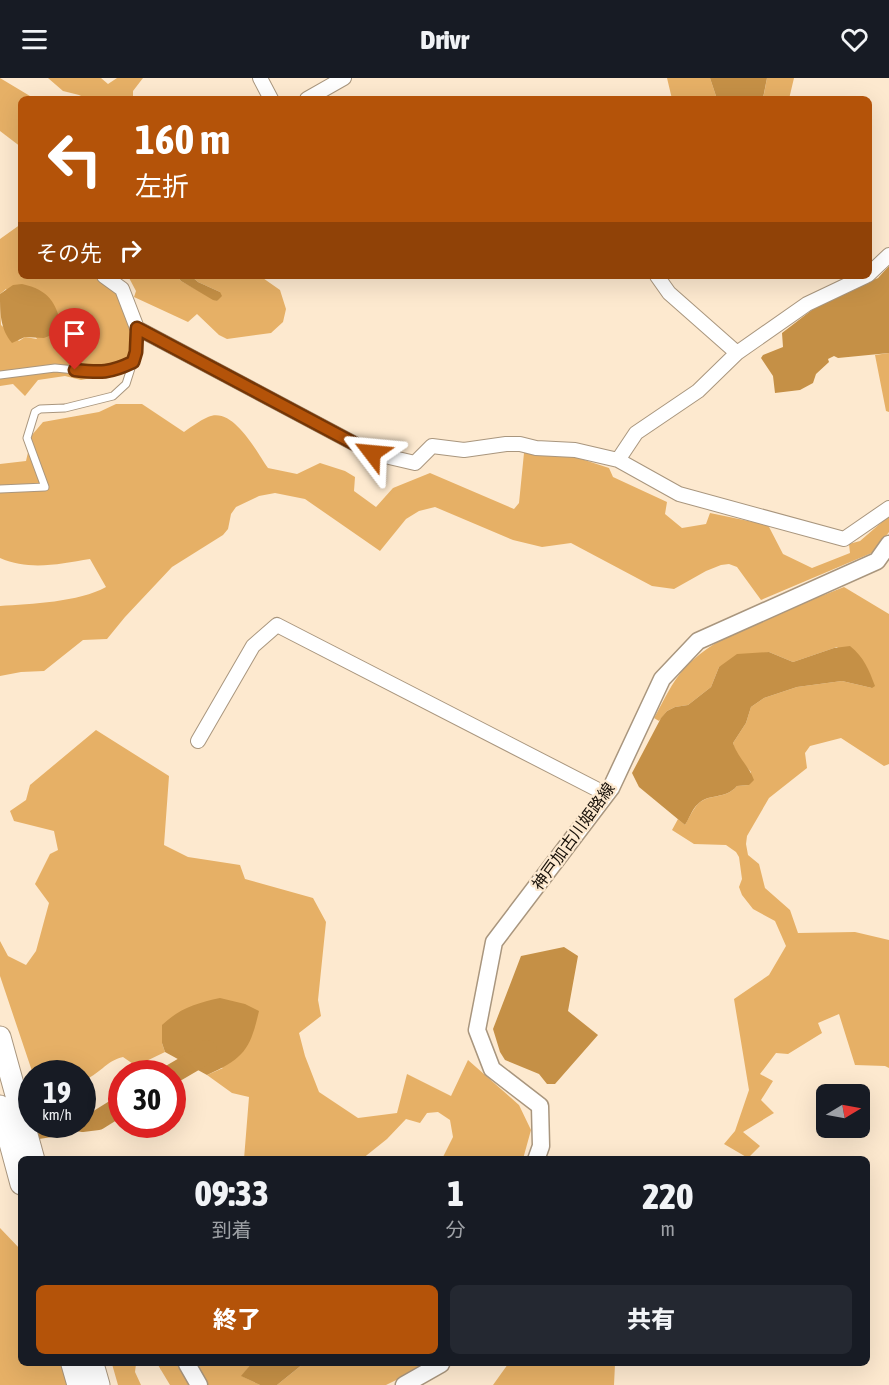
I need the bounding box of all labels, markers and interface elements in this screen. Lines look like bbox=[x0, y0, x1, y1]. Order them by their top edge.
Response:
icon: menu bbox=[18, 23, 51, 56]
icon: heart bbox=[838, 23, 871, 56]
text: Drivr bbox=[420, 24, 469, 55]
text: 160 m bbox=[135, 115, 230, 163]
icon: left bbox=[36, 120, 114, 198]
text: 左折 bbox=[135, 171, 189, 202]
icon: right bbox=[114, 234, 147, 267]
text: その先 bbox=[36, 240, 102, 266]
pin bbox=[49, 308, 100, 370]
icon: arrive bbox=[58, 317, 91, 350]
position arrow bbox=[340, 421, 404, 485]
street label: 神戸加古川姫路線 bbox=[528, 779, 618, 893]
speed limit sign: 30 bbox=[108, 1060, 186, 1138]
text: 19 bbox=[43, 1075, 71, 1109]
north arrow bbox=[816, 1084, 870, 1138]
map controls bbox=[816, 1084, 870, 1138]
text: km/h bbox=[42, 1106, 72, 1123]
text: 09:33 bbox=[195, 1172, 269, 1214]
text: 1 bbox=[447, 1172, 464, 1214]
text: 220 bbox=[642, 1175, 693, 1217]
text: m bbox=[661, 1217, 675, 1240]
text: 到着 bbox=[212, 1218, 252, 1241]
text: 分 bbox=[446, 1218, 466, 1241]
button: 終了 bbox=[36, 1285, 438, 1354]
button: 共有 bbox=[450, 1285, 852, 1354]

